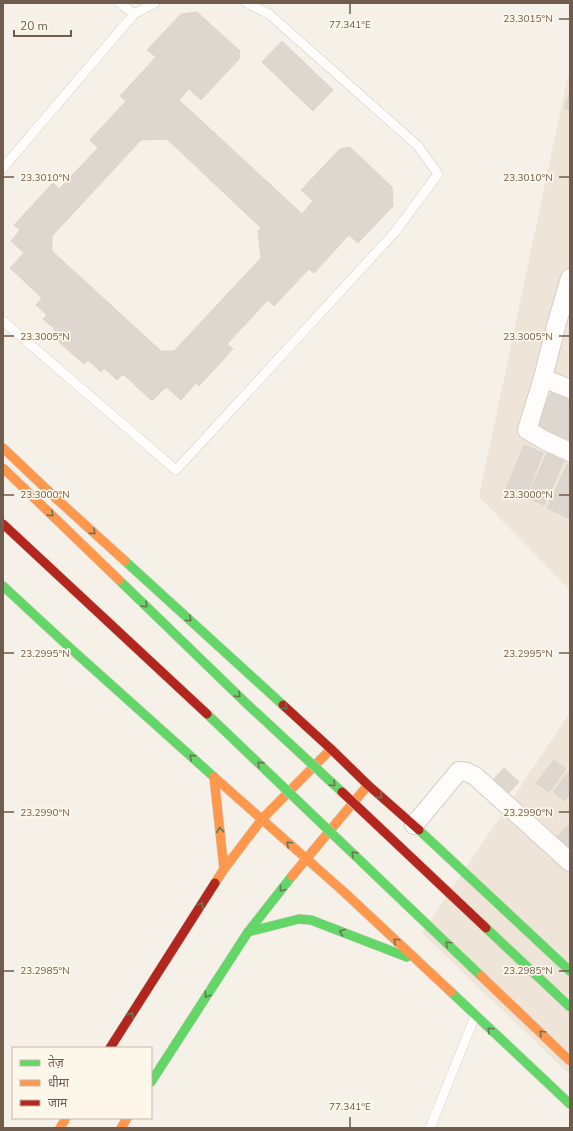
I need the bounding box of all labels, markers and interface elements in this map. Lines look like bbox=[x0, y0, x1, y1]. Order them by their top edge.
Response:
scale bar bbox=[14, 12, 71, 38]
text: 23.3015°N bbox=[503, 12, 553, 26]
text: 20 m bbox=[20, 18, 48, 34]
text: 77.341°E bbox=[329, 18, 371, 32]
text: 23.3010°N bbox=[20, 171, 70, 185]
text: 23.3010°N bbox=[503, 171, 553, 185]
text: 23.3005°N bbox=[20, 330, 70, 344]
text: 23.3005°N bbox=[503, 330, 553, 344]
text: 23.3000°N bbox=[20, 488, 70, 502]
text: 23.3000°N bbox=[503, 488, 553, 502]
one-way arrow bbox=[46, 510, 54, 517]
one-way arrow bbox=[88, 527, 96, 534]
one-way arrow bbox=[140, 600, 148, 608]
one-way arrow bbox=[184, 614, 192, 622]
text: 23.2995°N bbox=[20, 647, 70, 661]
text: 23.2995°N bbox=[503, 647, 553, 661]
one-way arrow bbox=[233, 690, 241, 698]
one-way arrow bbox=[280, 702, 288, 709]
one-way arrow bbox=[190, 755, 197, 762]
one-way arrow bbox=[257, 761, 265, 769]
one-way arrow bbox=[328, 779, 336, 787]
one-way arrow bbox=[375, 791, 383, 798]
text: 23.2990°N bbox=[20, 806, 70, 820]
text: 23.2990°N bbox=[503, 806, 553, 820]
one-way arrow bbox=[215, 827, 224, 834]
one-way arrow bbox=[287, 841, 294, 848]
one-way arrow bbox=[351, 851, 359, 859]
one-way arrow bbox=[280, 885, 287, 892]
one-way arrow bbox=[196, 902, 204, 909]
one-way arrow bbox=[338, 929, 346, 937]
one-way arrow bbox=[393, 939, 400, 946]
one-way arrow bbox=[445, 942, 452, 949]
text: 23.2985°N bbox=[20, 964, 70, 978]
text: 23.2985°N bbox=[503, 964, 553, 978]
one-way arrow bbox=[204, 991, 212, 998]
one-way arrow bbox=[127, 1012, 134, 1019]
one-way arrow bbox=[487, 1027, 495, 1035]
one-way arrow bbox=[539, 1031, 547, 1038]
legend bbox=[12, 1047, 152, 1119]
text: तेज़ bbox=[48, 1055, 65, 1071]
text: धीमा bbox=[48, 1075, 70, 1091]
text: जाम bbox=[48, 1095, 68, 1111]
text: 77.341°E bbox=[329, 1100, 371, 1114]

